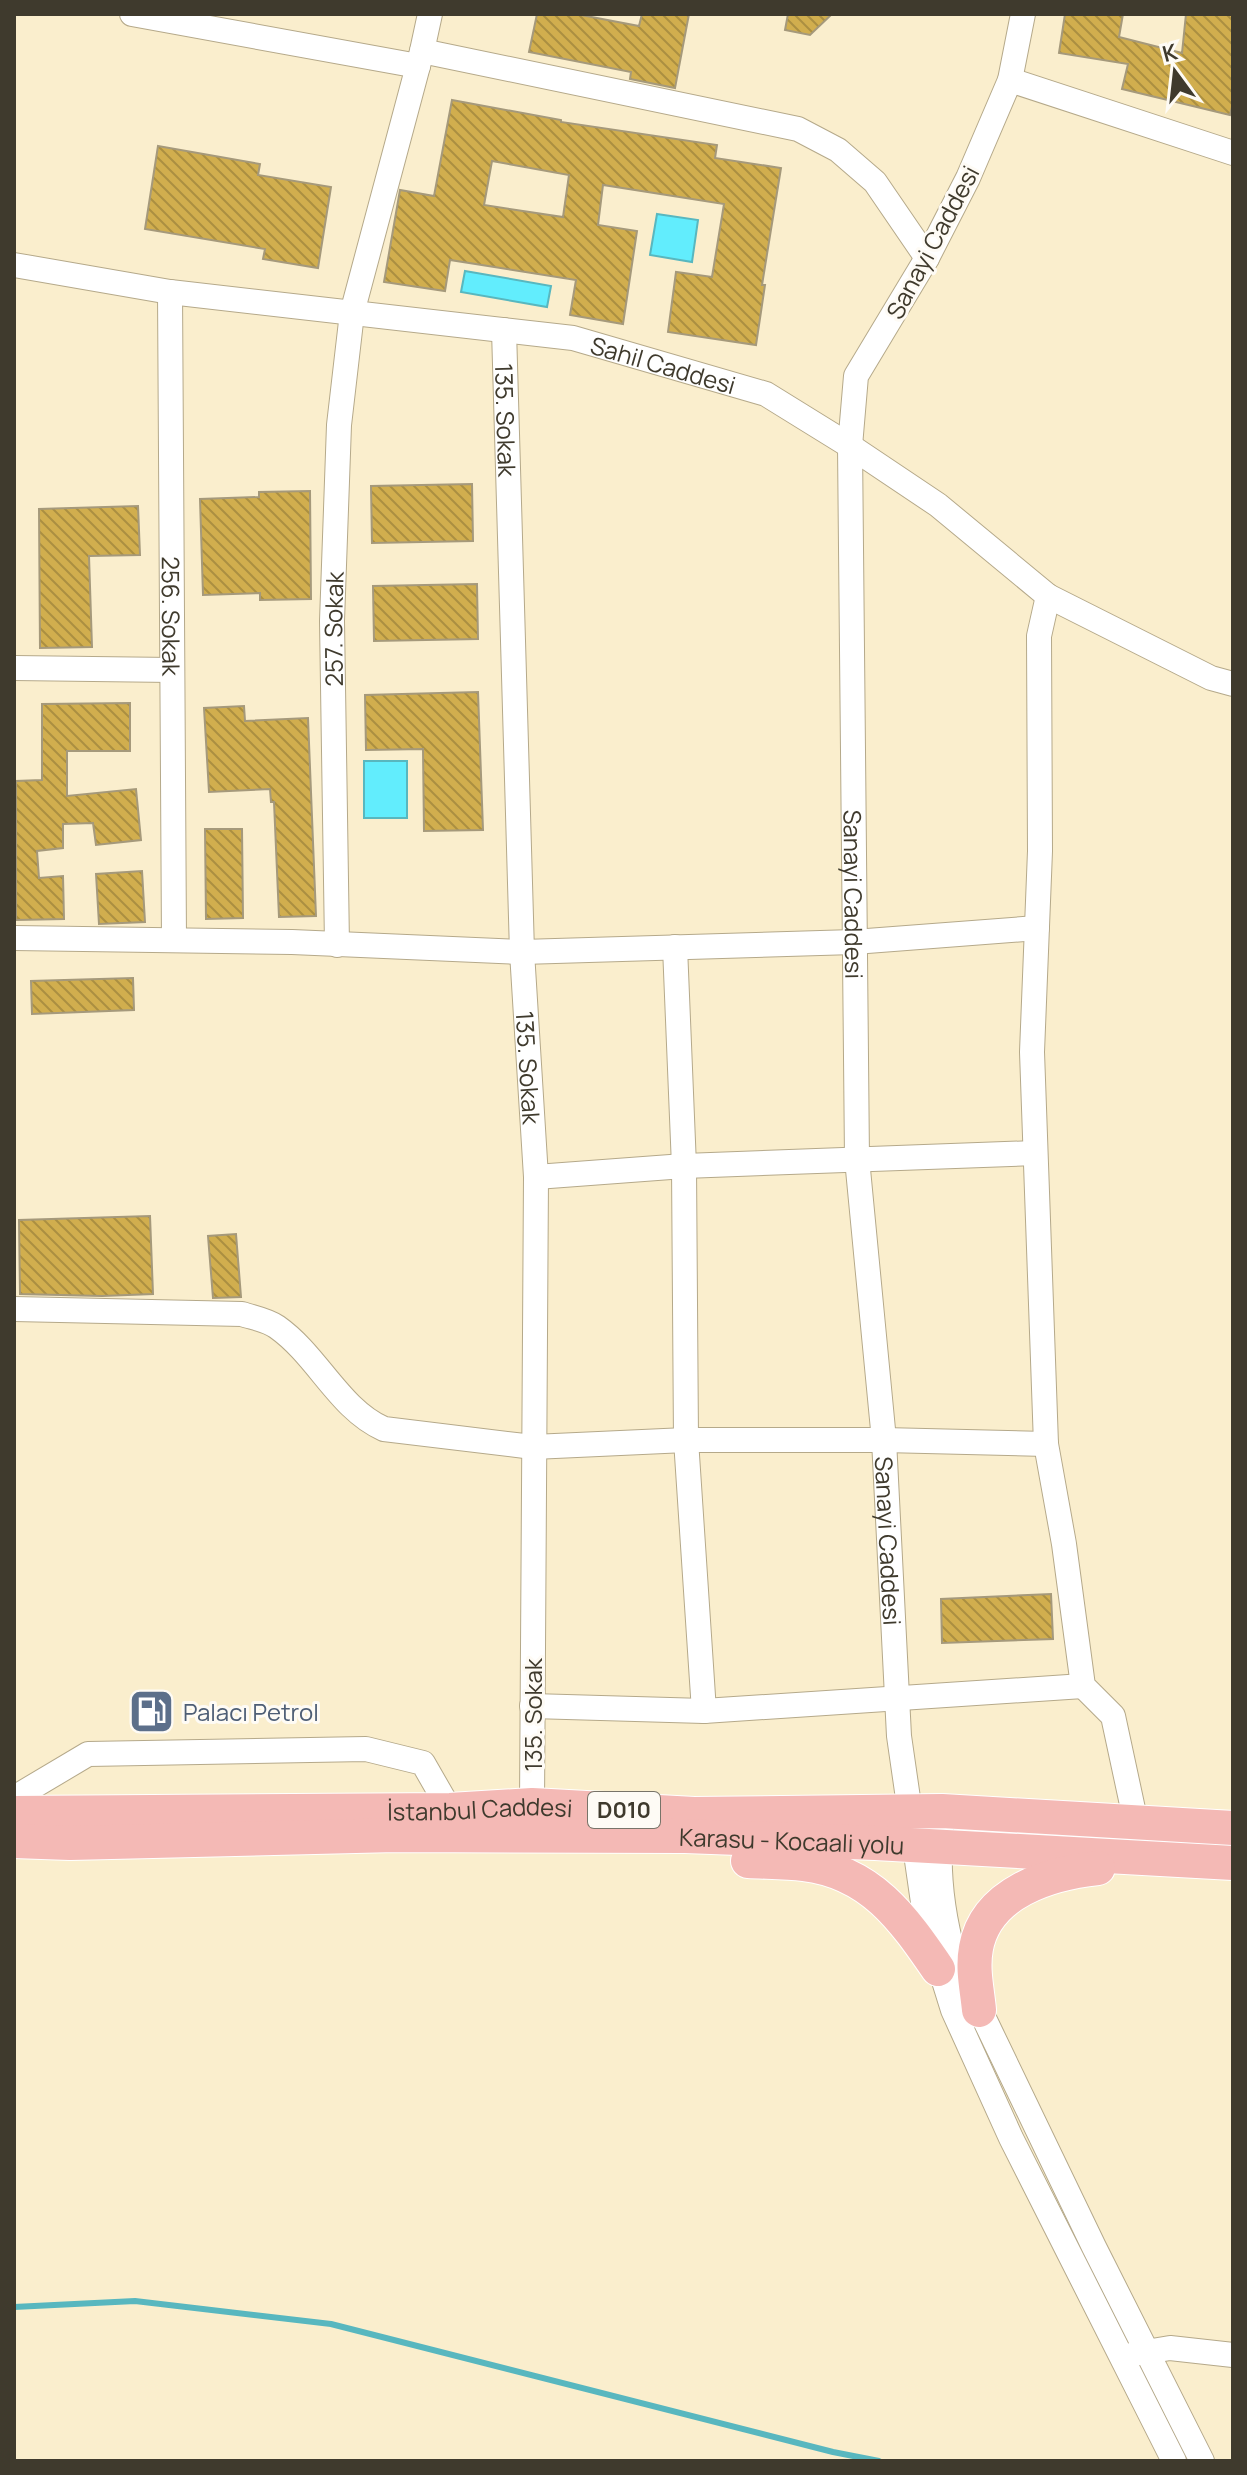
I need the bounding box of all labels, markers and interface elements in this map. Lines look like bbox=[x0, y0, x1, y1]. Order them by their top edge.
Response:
north arrow bbox=[1135, 32, 1215, 112]
text: K bbox=[1159, 36, 1181, 69]
street label: Sanayi Caddesi bbox=[878, 160, 986, 324]
street label: Sahil Caddesi bbox=[587, 328, 740, 401]
street label: 135. Sokak bbox=[488, 363, 525, 478]
street label: 256. Sokak bbox=[155, 556, 189, 677]
street label: 257. Sokak bbox=[315, 570, 350, 687]
street label: Sanayi Caddesi bbox=[837, 809, 872, 979]
street label: 135. Sokak bbox=[509, 1010, 549, 1126]
street label: Sanayi Caddesi bbox=[868, 1455, 910, 1626]
street label: 135. Sokak bbox=[516, 1657, 549, 1772]
fuel station icon: Palacı Petrol bbox=[128, 1687, 176, 1735]
place label: Palacı Petrol bbox=[183, 1695, 319, 1728]
street label: İstanbul Caddesi bbox=[387, 1788, 573, 1827]
road number: D010 bbox=[588, 1792, 660, 1828]
street label: Karasu - Kocaali yolu bbox=[679, 1819, 905, 1861]

